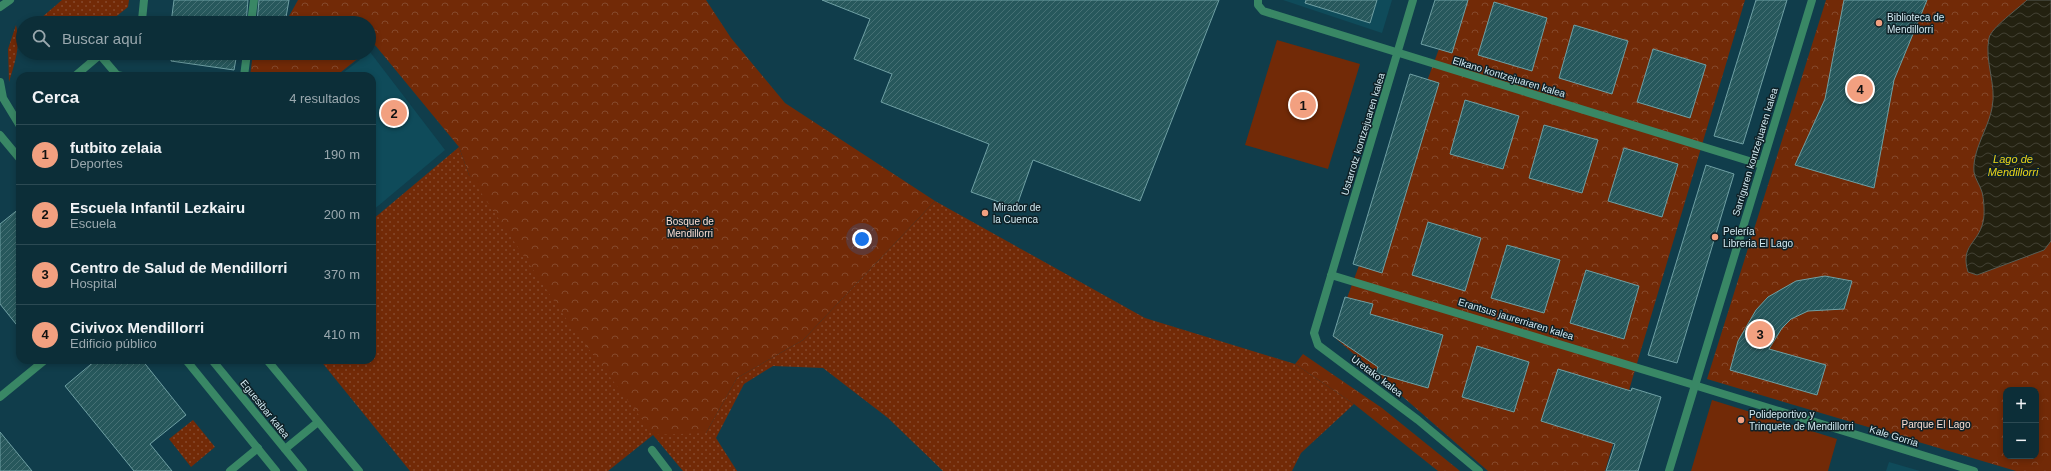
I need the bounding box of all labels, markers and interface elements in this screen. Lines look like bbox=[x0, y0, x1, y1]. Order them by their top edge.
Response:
place label: Biblioteca de Mendillorri bbox=[1887, 12, 1945, 35]
search box bbox=[16, 16, 376, 60]
marker: Biblioteca de Mendillorri bbox=[1874, 18, 1884, 28]
icon: search bbox=[30, 27, 52, 49]
text: Buscar aquí bbox=[62, 30, 142, 47]
street label: Elkano kontzejuaren kalea bbox=[1451, 55, 1567, 100]
street label: Ustarrotz kontzejuaren kalea bbox=[1339, 71, 1387, 196]
pin: 4 bbox=[1847, 74, 1873, 104]
street label: Sarriguren kontzejuaren kalea bbox=[1730, 86, 1780, 217]
text: Cerca bbox=[32, 88, 79, 107]
pin: 1 bbox=[1290, 90, 1316, 120]
text: 4 resultados bbox=[289, 91, 360, 106]
pin: 2 bbox=[381, 98, 407, 128]
text: futbito zelaia bbox=[70, 139, 162, 156]
text: 1 bbox=[41, 147, 49, 162]
text: 190 m bbox=[324, 147, 360, 162]
water label: Lago de Mendillorri bbox=[1988, 153, 2039, 178]
text: Deportes bbox=[70, 156, 123, 171]
text: Escuela Infantil Lezkairu bbox=[70, 199, 245, 216]
place label: Mirador de la Cuenca bbox=[993, 202, 1041, 225]
text: 2 bbox=[41, 207, 49, 222]
text: 200 m bbox=[324, 207, 360, 222]
marker: Mirador de la Cuenca bbox=[980, 208, 990, 218]
text: Escuela bbox=[70, 216, 116, 231]
park label: Bosque de Mendillorri bbox=[666, 216, 714, 239]
place label: Pelería Libreria El Lago bbox=[1723, 226, 1793, 249]
your location bbox=[852, 229, 872, 249]
marker: Pelería Libreria El Lago bbox=[1710, 232, 1720, 242]
text: Centro de Salud de Mendillorri bbox=[70, 259, 288, 276]
text: 3 bbox=[41, 267, 49, 282]
text: 370 m bbox=[324, 267, 360, 282]
text: Hospital bbox=[70, 276, 117, 291]
street label: Erantsus jaurerriaren kalea bbox=[1457, 296, 1575, 342]
text: Civivox Mendillorri bbox=[70, 319, 204, 336]
pin: 3 bbox=[1747, 319, 1773, 349]
text: 4 bbox=[41, 327, 49, 342]
text: 410 m bbox=[324, 327, 360, 342]
text: Edificio público bbox=[70, 336, 157, 351]
street label: Uretako kalea bbox=[1349, 353, 1405, 399]
street label: Eguesibar kalea bbox=[238, 378, 292, 441]
map controls bbox=[2003, 387, 2039, 459]
button: + bbox=[2003, 387, 2039, 423]
place label: Polideportivo y Trinquete de Mendillorri bbox=[1749, 409, 1854, 432]
marker: Polideportivo y Trinquete de Mendillorri bbox=[1736, 415, 1746, 425]
park label: Parque El Lago bbox=[1902, 419, 1971, 430]
street label: Kale Gorria bbox=[1868, 423, 1920, 449]
button: − bbox=[2003, 423, 2039, 459]

